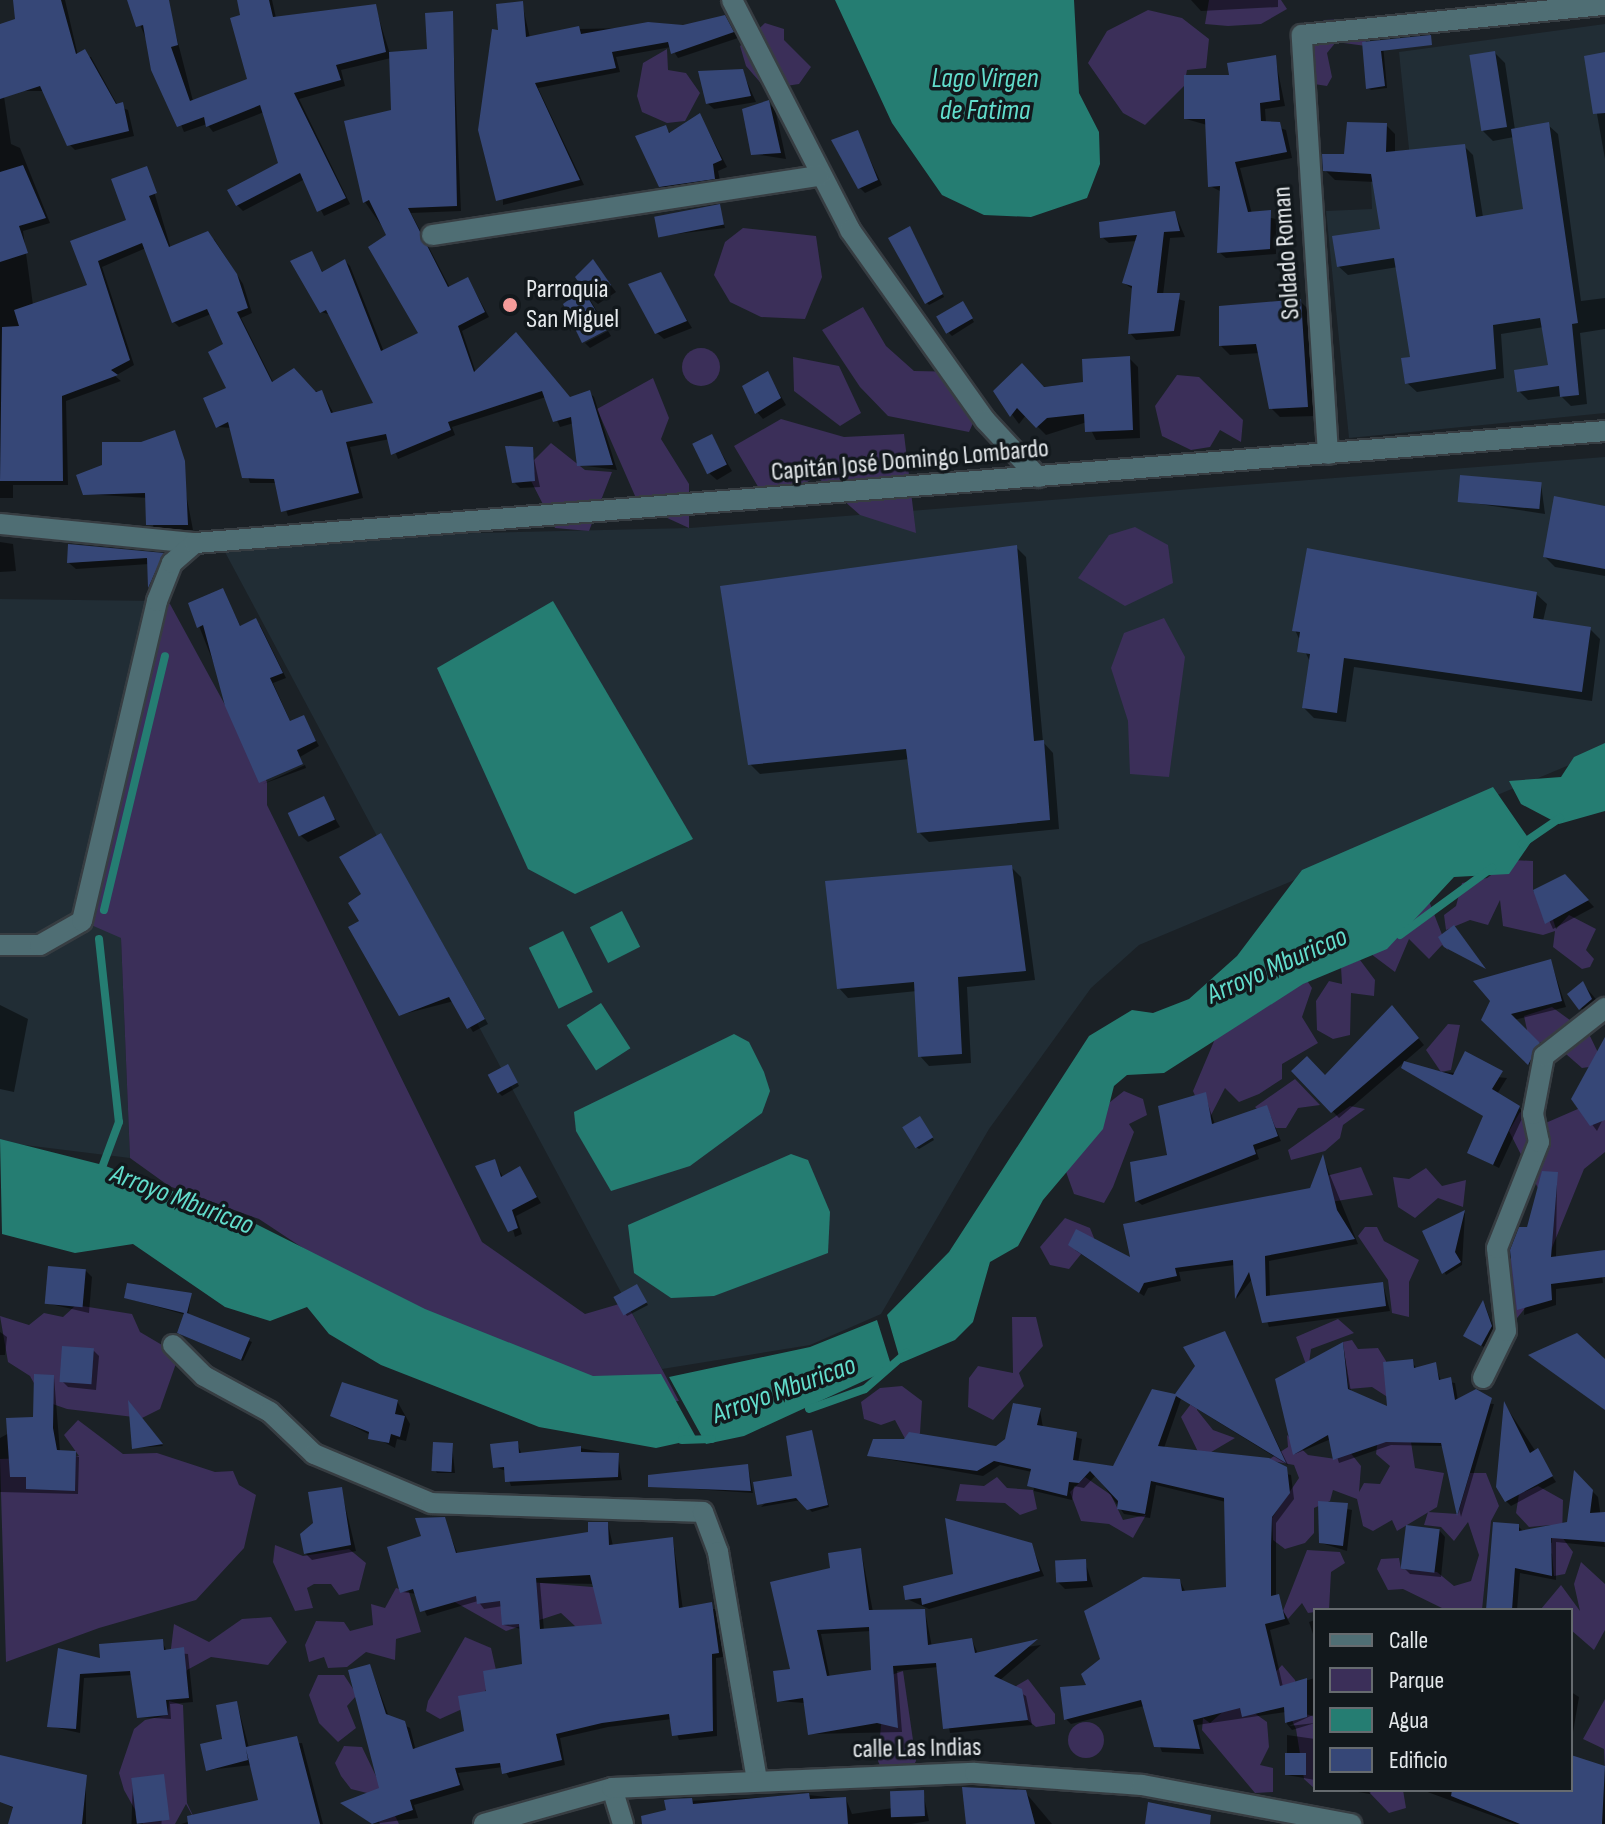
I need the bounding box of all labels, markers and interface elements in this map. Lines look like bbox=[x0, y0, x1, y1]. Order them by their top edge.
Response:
water label: Lago Virgen de Fatima bbox=[931, 62, 1039, 128]
street label: Soldado Roman bbox=[1267, 185, 1307, 321]
place label: Parroquia San Miguel bbox=[526, 274, 619, 336]
marker: Parroquia San Miguel bbox=[501, 296, 519, 314]
street label: Capitán José Domingo Lombardo bbox=[770, 433, 1050, 489]
water label: Arroyo Mburicao bbox=[1201, 920, 1353, 1012]
water label: Arroyo Mburicao bbox=[106, 1157, 258, 1243]
water label: Arroyo Mburicao bbox=[708, 1348, 860, 1432]
legend bbox=[1313, 1608, 1573, 1792]
text: Calle bbox=[1389, 1626, 1428, 1655]
text: Parque bbox=[1389, 1666, 1444, 1695]
text: Agua bbox=[1389, 1706, 1428, 1735]
street label: calle Las Indias bbox=[852, 1732, 982, 1766]
text: Edificio bbox=[1389, 1746, 1448, 1775]

